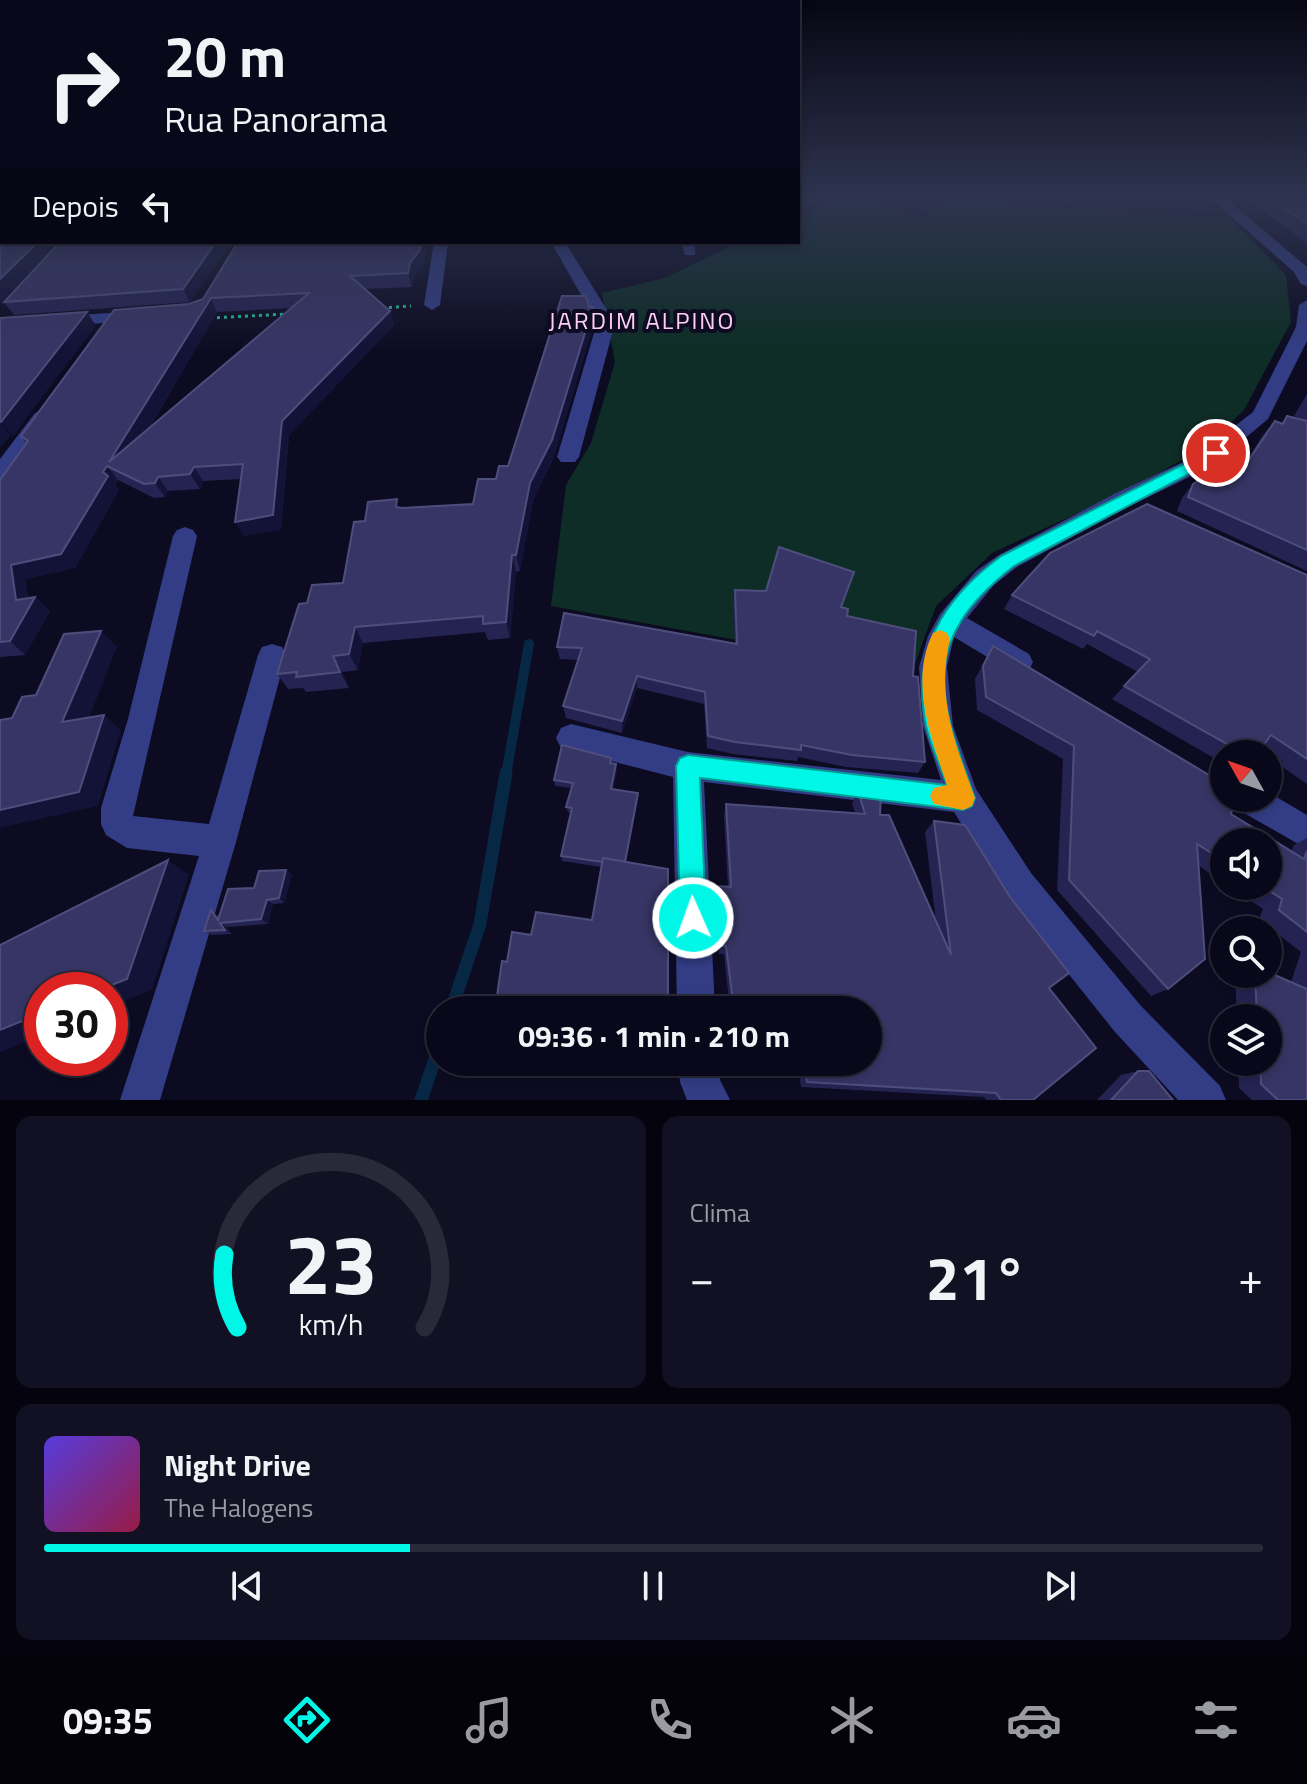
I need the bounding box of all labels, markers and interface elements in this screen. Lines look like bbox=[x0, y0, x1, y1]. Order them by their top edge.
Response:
text: 20 m bbox=[164, 14, 286, 99]
icon: right bbox=[32, 32, 136, 136]
text: Rua Panorama bbox=[164, 91, 387, 146]
text: Depois bbox=[32, 183, 119, 229]
icon: left bbox=[135, 184, 179, 228]
district label: JARDIM ALPINO bbox=[549, 302, 735, 338]
pin bbox=[1182, 419, 1250, 487]
icon: arrive bbox=[1194, 431, 1238, 475]
north arrow bbox=[1210, 740, 1282, 812]
map controls bbox=[1210, 740, 1282, 1076]
button: sound bbox=[1210, 828, 1282, 900]
position arrow bbox=[651, 876, 735, 960]
button: search bbox=[1210, 916, 1282, 988]
speed limit sign: 30 bbox=[24, 972, 128, 1076]
button: layers bbox=[1210, 1004, 1282, 1076]
text: 09:36 · 1 min · 210 m bbox=[518, 1013, 790, 1059]
text: Clima bbox=[690, 1193, 750, 1232]
text: 23 bbox=[284, 1200, 377, 1326]
text: 21° bbox=[926, 1232, 1027, 1323]
text: − bbox=[690, 1244, 714, 1311]
text: + bbox=[1238, 1244, 1263, 1311]
text: km/h bbox=[298, 1303, 363, 1346]
text: Night Drive bbox=[164, 1442, 311, 1488]
text: The Halogens bbox=[164, 1488, 313, 1527]
icon: previous bbox=[225, 1564, 269, 1608]
icon: pause bbox=[631, 1564, 675, 1608]
icon: next bbox=[1038, 1564, 1082, 1608]
icon: directions bbox=[279, 1692, 335, 1748]
icon: music bbox=[461, 1692, 517, 1748]
icon: phone bbox=[642, 1692, 698, 1748]
icon: climate bbox=[824, 1692, 880, 1748]
icon: car bbox=[1006, 1692, 1062, 1748]
icon: filters bbox=[1188, 1692, 1244, 1748]
text: 09:35 bbox=[63, 1693, 153, 1748]

